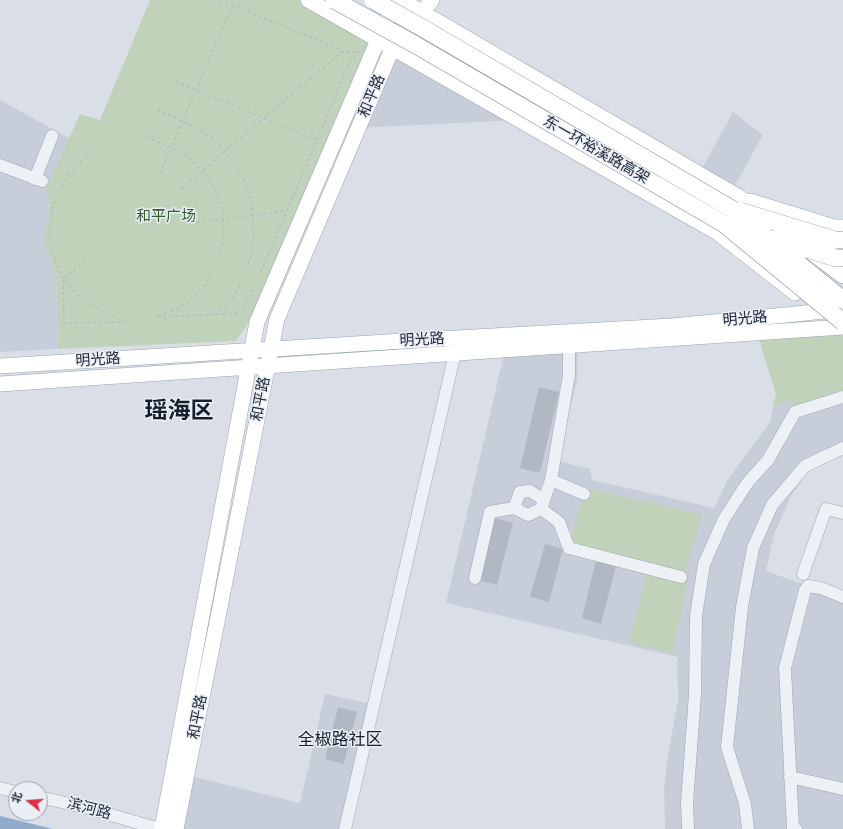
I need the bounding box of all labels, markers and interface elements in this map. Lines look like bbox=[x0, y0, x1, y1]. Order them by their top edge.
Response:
street label: 和平路 bbox=[355, 72, 389, 120]
street label: 东一环裕溪路高架 bbox=[540, 112, 652, 188]
park label: 和平广场 bbox=[136, 208, 196, 226]
street label: 明光路 bbox=[722, 308, 768, 330]
street label: 明光路 bbox=[399, 330, 445, 350]
street label: 明光路 bbox=[75, 349, 121, 371]
street label: 和平路 bbox=[248, 375, 274, 423]
district label: 瑶海区 bbox=[145, 397, 213, 425]
street label: 和平路 bbox=[185, 693, 211, 741]
district label: 全椒路社区 bbox=[298, 730, 382, 750]
north arrow bbox=[8, 781, 48, 821]
text: 北 bbox=[9, 790, 25, 805]
street label: 滨河路 bbox=[65, 794, 113, 824]

